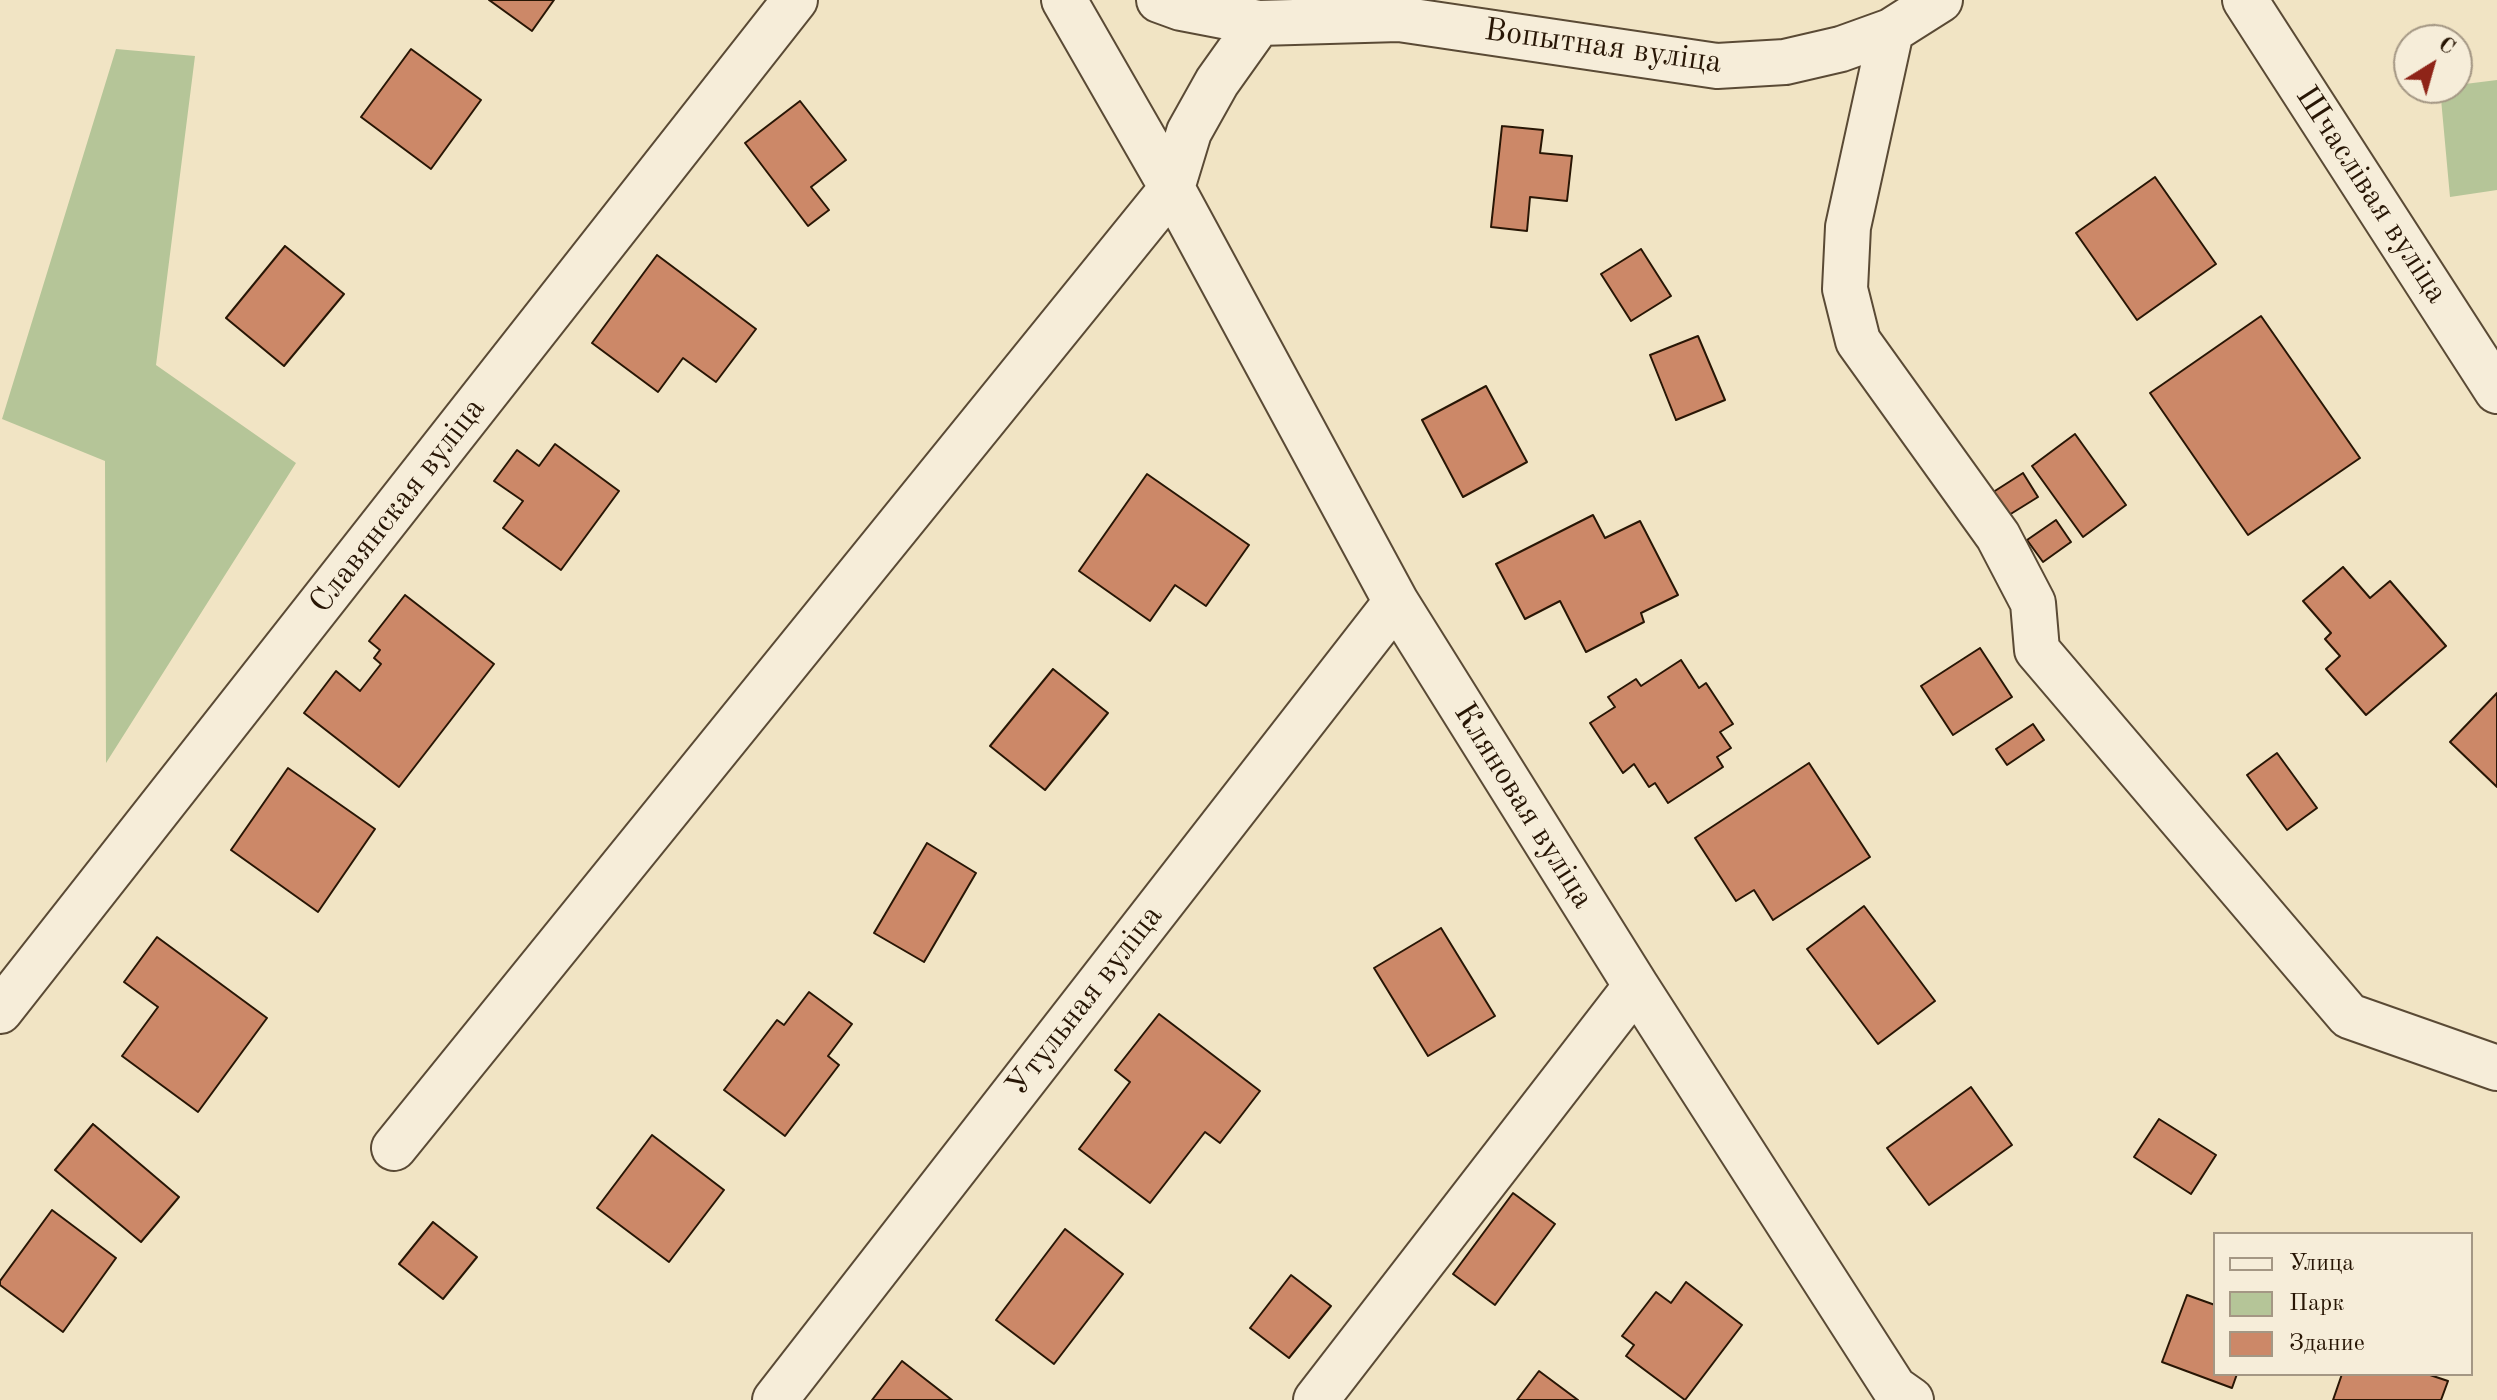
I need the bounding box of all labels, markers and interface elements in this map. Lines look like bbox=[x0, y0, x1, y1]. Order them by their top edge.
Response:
street label: Вопытная вуліца bbox=[1482, 11, 1724, 83]
north arrow bbox=[2393, 24, 2473, 104]
text: С bbox=[2434, 33, 2459, 60]
street label: Шчаслівая вуліца bbox=[2286, 79, 2456, 311]
street label: Славянская вуліца bbox=[302, 391, 494, 621]
street label: Кляновая вуліца bbox=[1444, 696, 1602, 916]
street label: Утульная вуліца bbox=[998, 898, 1172, 1104]
legend bbox=[2213, 1232, 2473, 1376]
text: Улица bbox=[2289, 1252, 2354, 1276]
text: Парк bbox=[2289, 1292, 2344, 1316]
text: Здание bbox=[2289, 1332, 2365, 1356]

